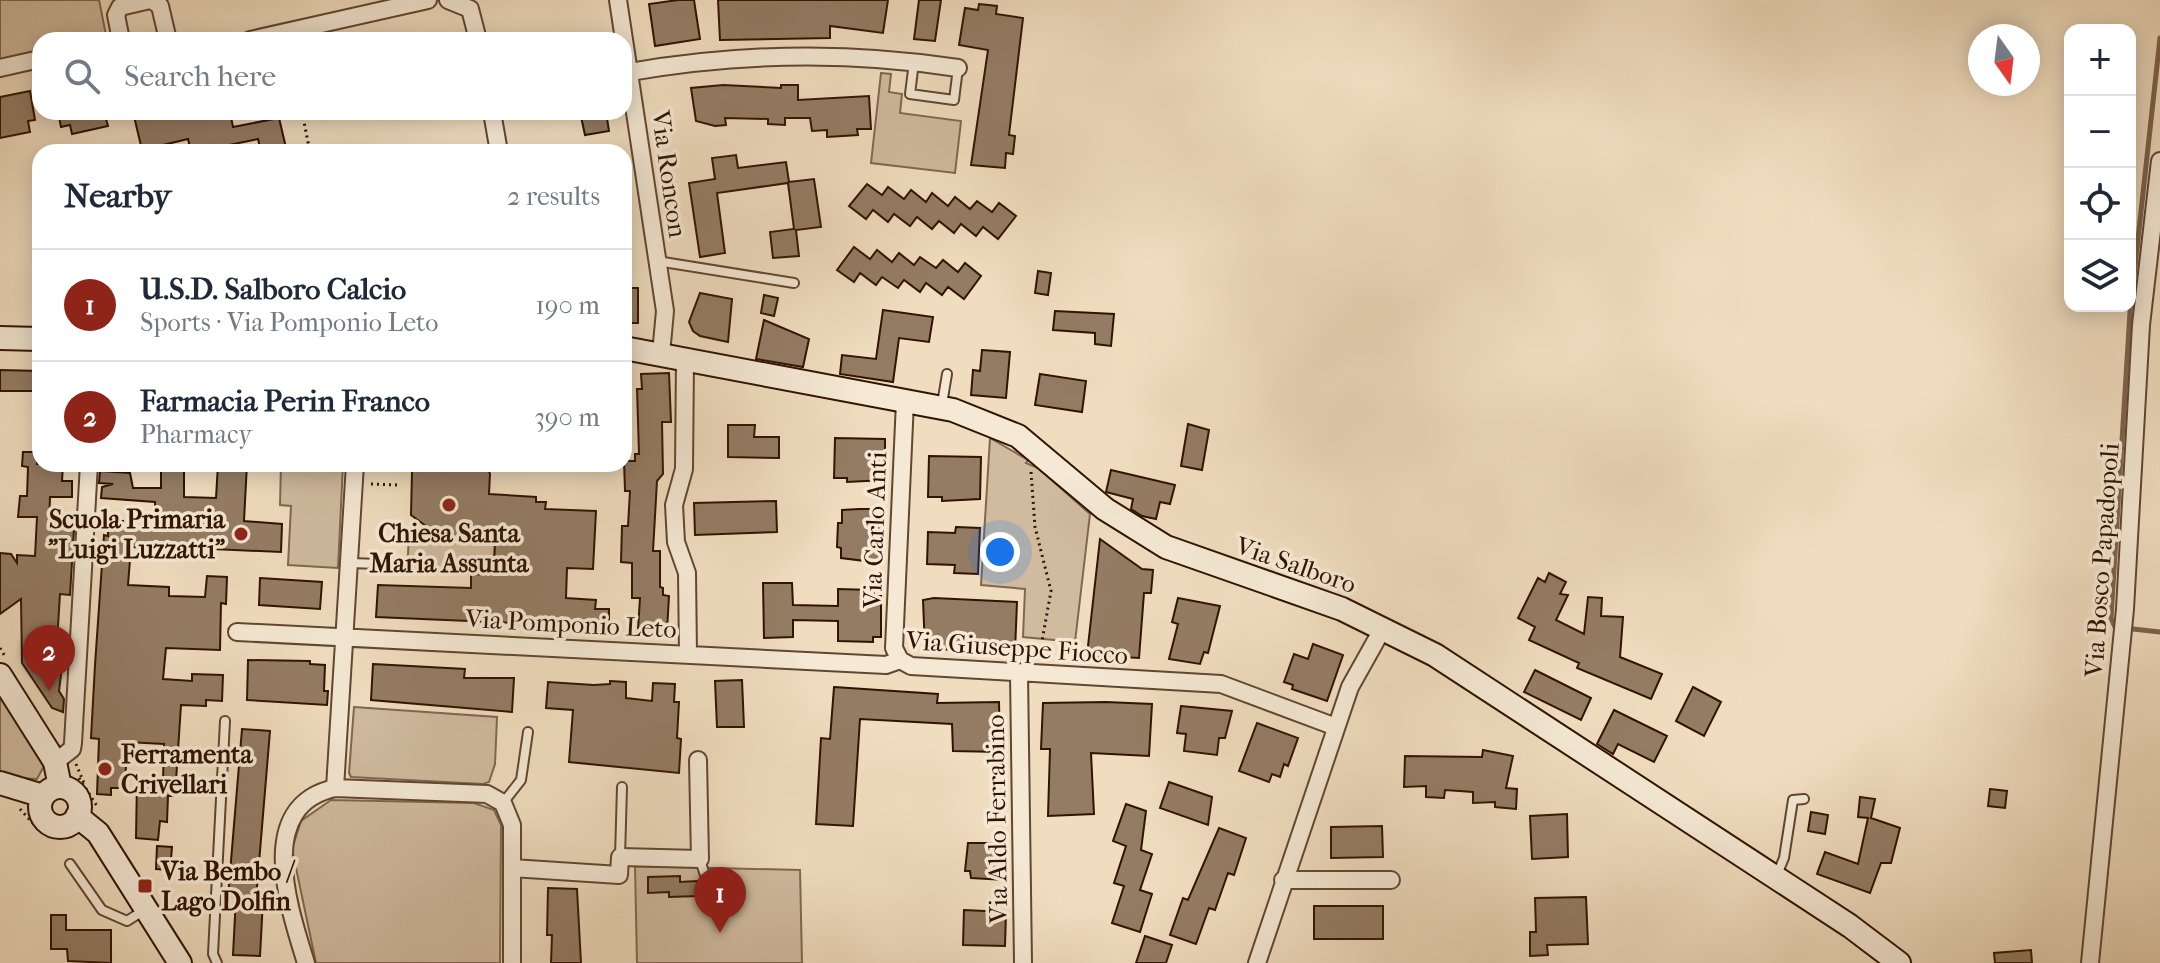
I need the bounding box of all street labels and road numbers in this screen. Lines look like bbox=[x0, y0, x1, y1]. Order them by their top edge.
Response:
street label: Via Roncon bbox=[645, 107, 693, 240]
street label: Via Bosco Papadopoli bbox=[2078, 441, 2126, 679]
street label: Via Carlo Anti bbox=[857, 451, 893, 610]
street label: Via Salboro bbox=[1231, 530, 1360, 600]
street label: Via Pomponio Leto bbox=[464, 603, 677, 645]
street label: Via Giuseppe Fiocco bbox=[904, 625, 1129, 671]
street label: Via Aldo Ferrabino bbox=[980, 714, 1014, 925]

